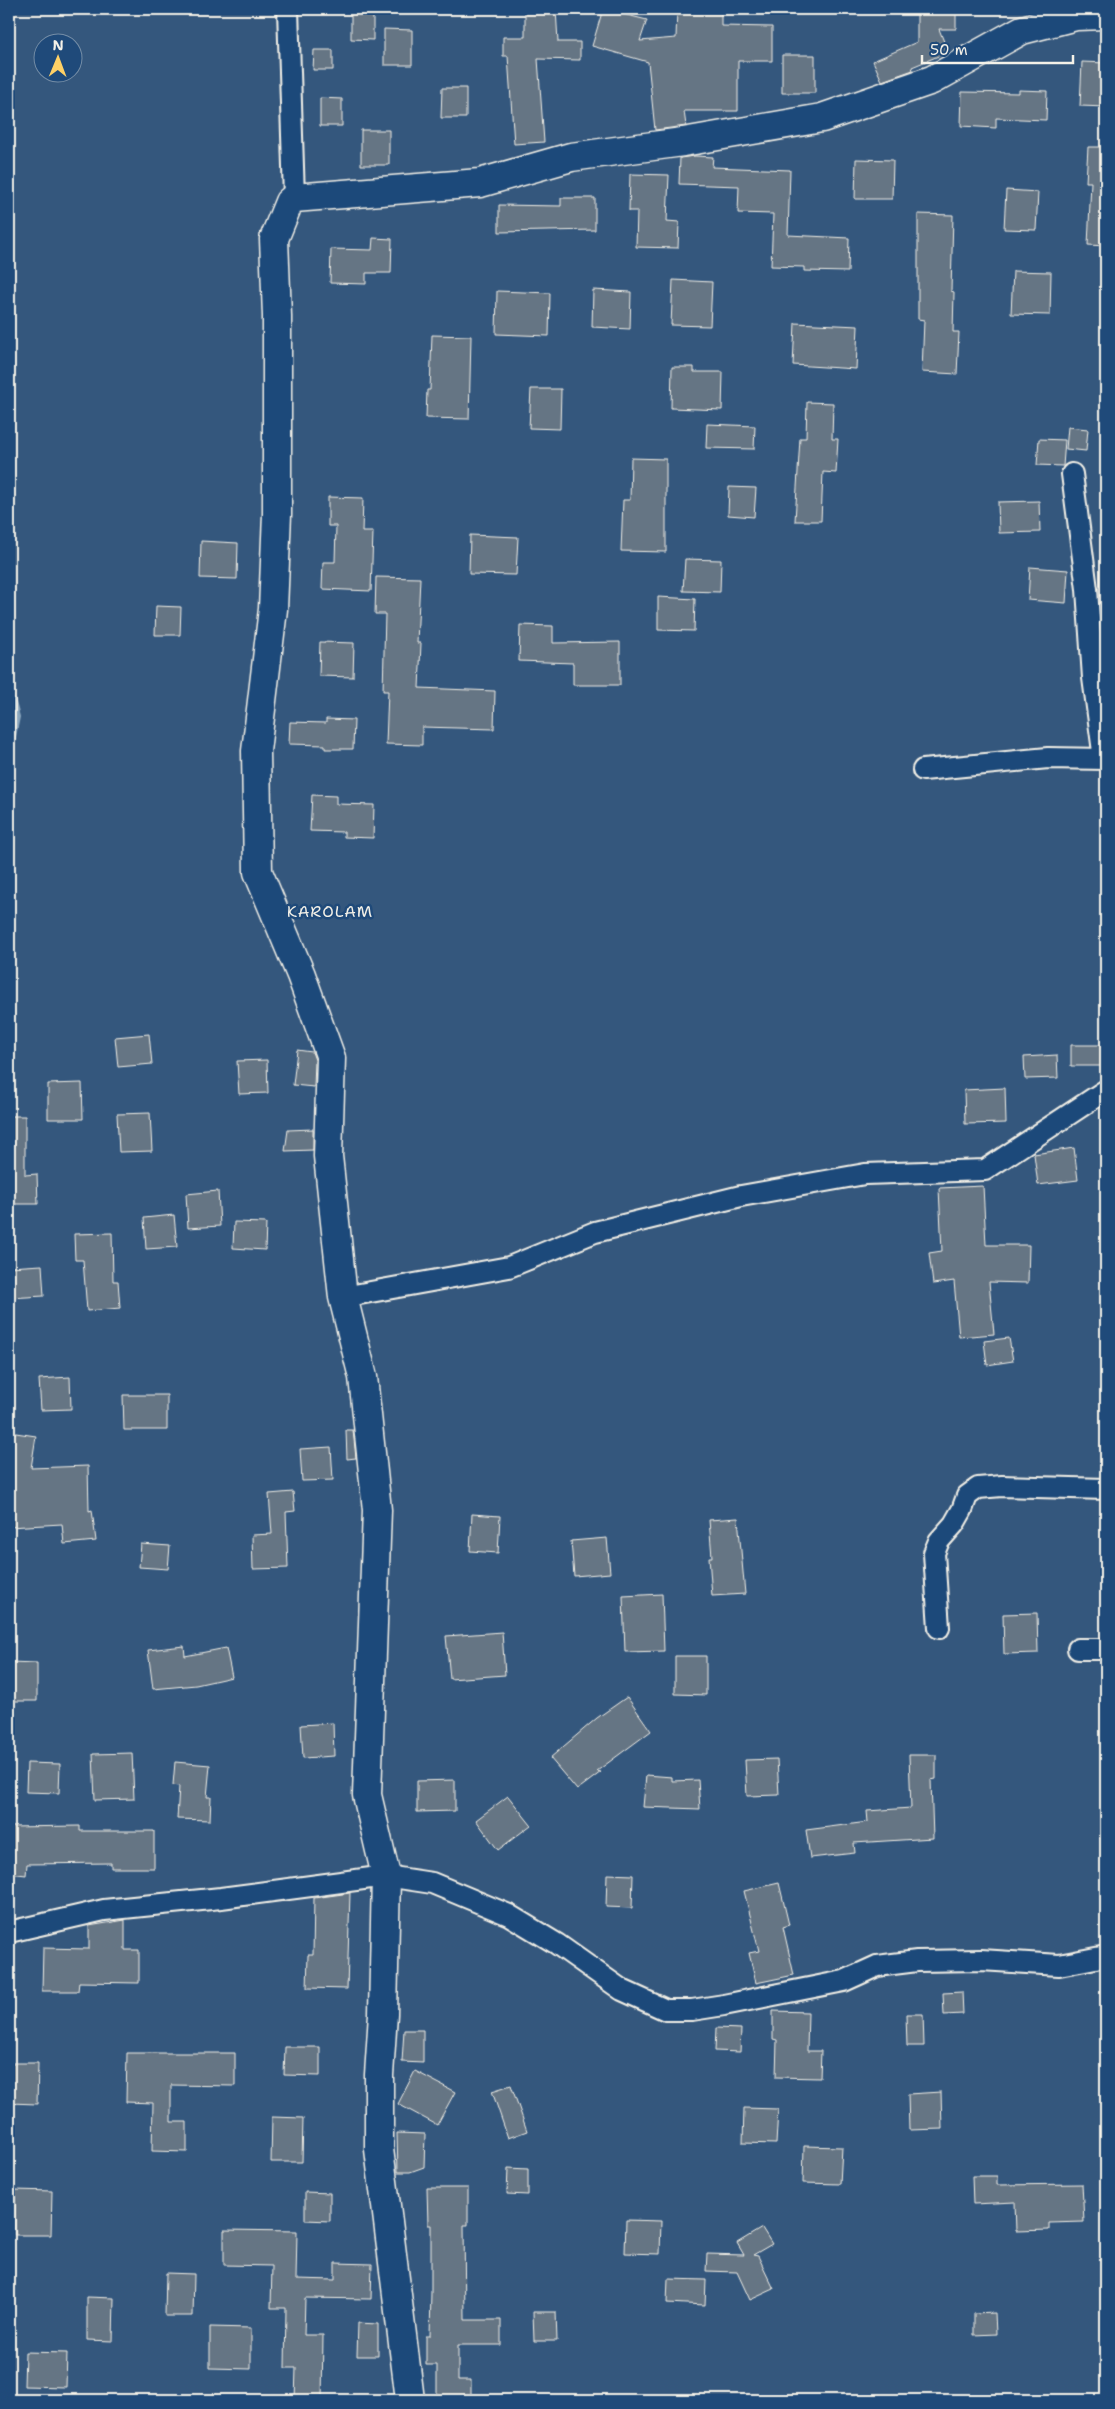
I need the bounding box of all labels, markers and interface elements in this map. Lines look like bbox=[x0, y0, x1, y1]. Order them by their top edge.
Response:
north arrow bbox=[32, 32, 82, 82]
scale bar bbox=[922, 32, 1074, 64]
text: N bbox=[53, 36, 64, 54]
text: 50 m bbox=[930, 40, 968, 60]
district label: KAROLAM bbox=[287, 901, 373, 922]

